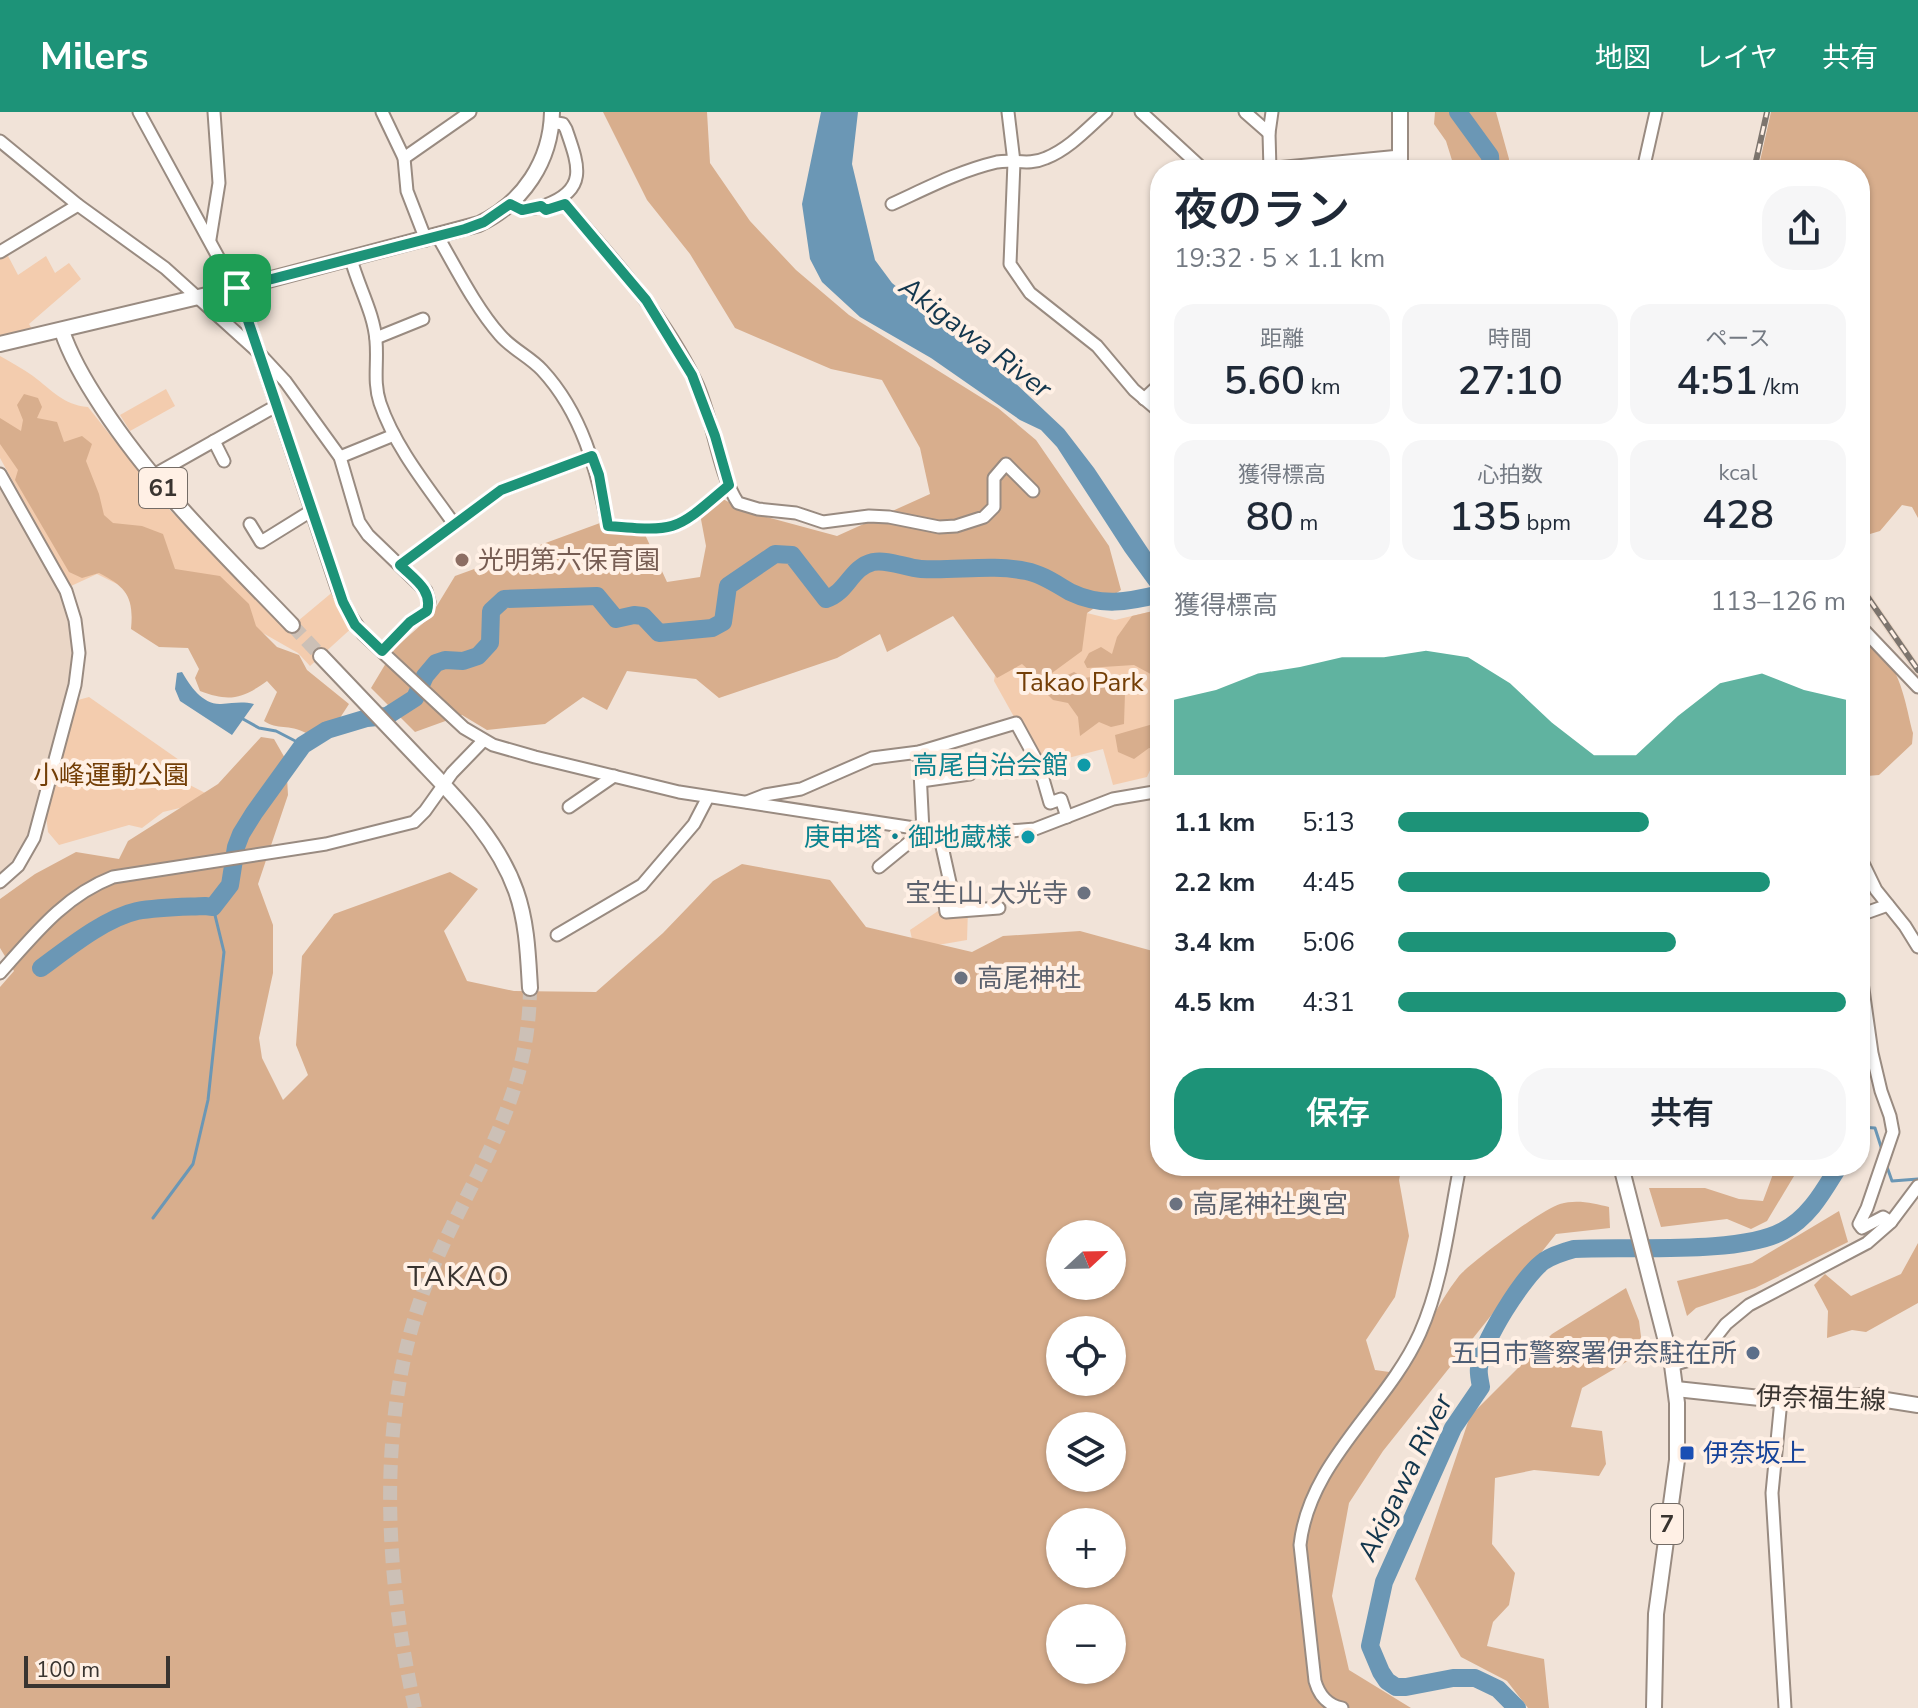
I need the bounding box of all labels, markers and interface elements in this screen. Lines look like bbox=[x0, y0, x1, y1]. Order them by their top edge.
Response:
text: Milers bbox=[40, 31, 148, 82]
text: 地図 bbox=[1595, 39, 1651, 77]
text: レイヤ bbox=[1695, 39, 1778, 77]
text: 共有 bbox=[1822, 39, 1878, 77]
text: 夜のラン bbox=[1174, 181, 1350, 241]
button: share bbox=[1762, 186, 1846, 270]
text: 19:32 · 5 × 1.1 km bbox=[1174, 241, 1385, 276]
pin bbox=[203, 254, 271, 322]
icon: arrive bbox=[215, 266, 259, 310]
water label: Akigawa River bbox=[891, 267, 1060, 408]
text: 距離 bbox=[1260, 324, 1304, 354]
text: 時間 bbox=[1488, 324, 1532, 354]
text: ペース bbox=[1706, 324, 1770, 354]
text: 5.60 bbox=[1224, 354, 1305, 408]
text: 27:10 bbox=[1457, 354, 1563, 408]
text: 4:51 bbox=[1676, 354, 1758, 408]
text: km bbox=[1305, 372, 1340, 402]
text: /km bbox=[1758, 372, 1800, 402]
text: kcal bbox=[1719, 458, 1758, 488]
text: 獲得標高 bbox=[1238, 460, 1326, 490]
text: 心拍数 bbox=[1477, 460, 1543, 490]
road number: 61 bbox=[139, 468, 187, 508]
text: 428 bbox=[1702, 488, 1774, 542]
text: 80 bbox=[1246, 490, 1294, 544]
text: 135 bbox=[1449, 490, 1521, 544]
text: m bbox=[1294, 508, 1318, 538]
text: bpm bbox=[1521, 508, 1571, 538]
place label: 光明第六保育園 bbox=[478, 543, 660, 578]
marker: 光明第六保育園 bbox=[453, 551, 471, 569]
text: 113–126 m bbox=[1710, 584, 1846, 619]
text: 獲得標高 bbox=[1174, 588, 1278, 623]
park label: Takao Park bbox=[1016, 665, 1145, 700]
place label: 高尾自治会館 bbox=[912, 748, 1068, 783]
marker: 高尾自治会館 bbox=[1075, 756, 1093, 774]
park label: 小峰運動公園 bbox=[33, 758, 189, 793]
text: 1.1 km bbox=[1174, 805, 1255, 840]
text: 5:13 bbox=[1302, 805, 1355, 840]
place label: 庚申塔・御地蔵様 bbox=[804, 820, 1012, 855]
marker: 庚申塔・御地蔵様 bbox=[1019, 828, 1037, 846]
text: 2.2 km bbox=[1174, 865, 1255, 900]
text: 4:45 bbox=[1302, 865, 1355, 900]
place label: 宝生山 大光寺 bbox=[905, 876, 1068, 911]
marker: 宝生山 大光寺 bbox=[1075, 884, 1093, 902]
text: 3.4 km bbox=[1174, 925, 1255, 960]
text: 5:06 bbox=[1302, 925, 1355, 960]
place label: 高尾神社 bbox=[977, 961, 1081, 996]
marker: 高尾神社 bbox=[952, 969, 970, 987]
text: 4.5 km bbox=[1174, 985, 1255, 1020]
text: 4:31 bbox=[1302, 985, 1355, 1020]
button: 保存 bbox=[1174, 1068, 1502, 1160]
button: 共有 bbox=[1518, 1068, 1846, 1160]
place label: 高尾神社奥宮 bbox=[1192, 1187, 1348, 1222]
marker: 高尾神社奥宮 bbox=[1167, 1195, 1185, 1213]
north arrow bbox=[1046, 1220, 1126, 1300]
map controls bbox=[1046, 1220, 1126, 1684]
district label: TAKAO bbox=[407, 1258, 511, 1296]
button: locate bbox=[1046, 1316, 1126, 1396]
place label: 五日市警察署伊奈駐在所 bbox=[1451, 1336, 1737, 1371]
marker: 五日市警察署伊奈駐在所 bbox=[1744, 1344, 1762, 1362]
street label: 伊奈福生線 bbox=[1755, 1379, 1887, 1418]
water label: Akigawa River bbox=[1348, 1387, 1462, 1568]
button: layers bbox=[1046, 1412, 1126, 1492]
place label: 伊奈坂上 bbox=[1703, 1436, 1807, 1471]
marker: 伊奈坂上 bbox=[1678, 1444, 1696, 1462]
road number: 7 bbox=[1651, 1504, 1683, 1544]
button: + bbox=[1046, 1508, 1126, 1588]
button: − bbox=[1046, 1604, 1126, 1684]
scale bar bbox=[24, 1652, 170, 1688]
text: 100 m bbox=[36, 1655, 100, 1685]

